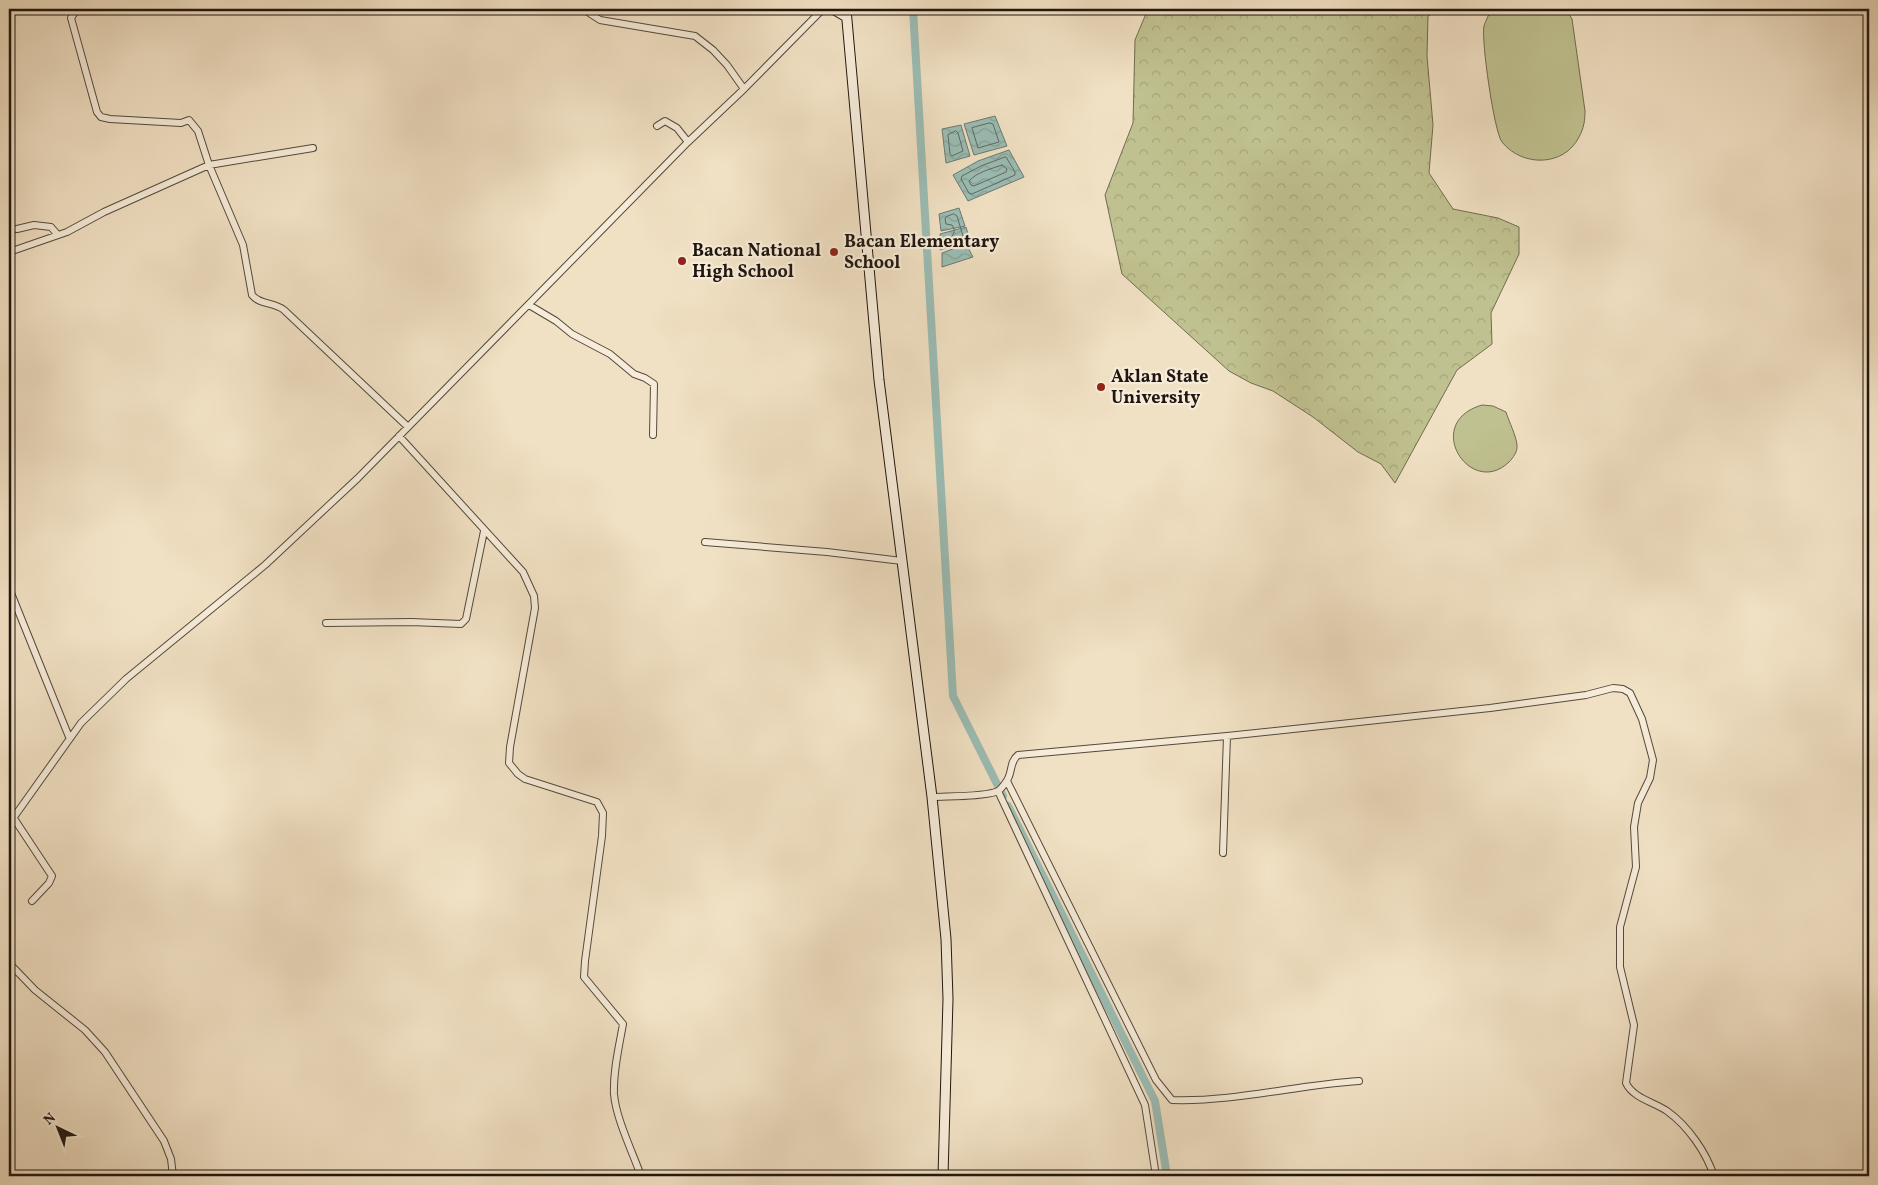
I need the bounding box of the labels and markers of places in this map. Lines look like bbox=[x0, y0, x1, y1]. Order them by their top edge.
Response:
place label: Bacan Elementary School bbox=[844, 230, 999, 276]
place label: Bacan National High School bbox=[692, 239, 821, 285]
marker: Bacan Elementary School bbox=[828, 246, 840, 258]
marker: Bacan National High School bbox=[676, 255, 688, 267]
place label: Aklan State University bbox=[1111, 365, 1208, 411]
marker: Aklan State University bbox=[1095, 381, 1107, 393]

